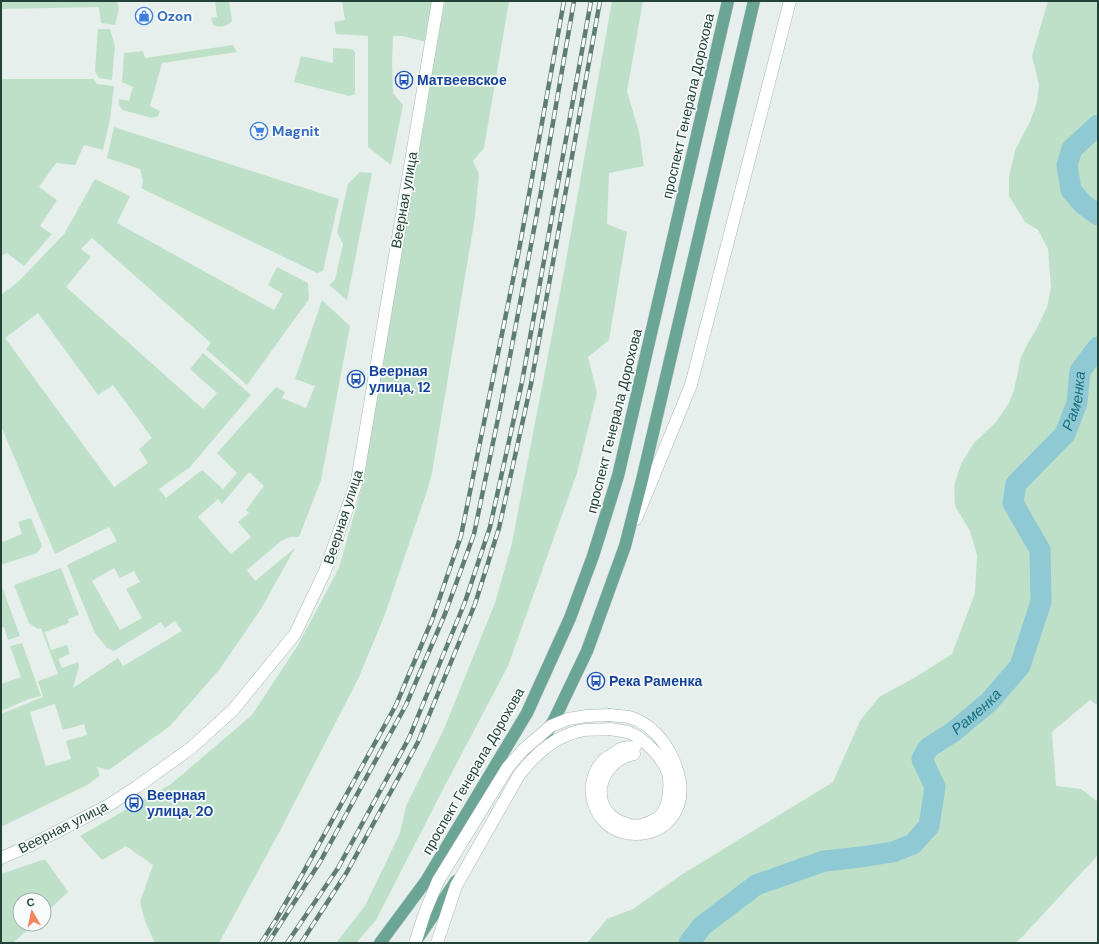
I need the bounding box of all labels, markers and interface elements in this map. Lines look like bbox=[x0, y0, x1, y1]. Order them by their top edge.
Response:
shop icon: Ozon bbox=[134, 6, 154, 26]
place label: Ozon bbox=[157, 7, 192, 25]
street label: проспект Генерала Дорохова bbox=[658, 11, 718, 200]
bus stop icon: Матвеевское bbox=[394, 70, 414, 90]
place label: Матвеевское bbox=[417, 71, 507, 89]
supermarket icon: Magnit bbox=[249, 121, 269, 141]
place label: Magnit bbox=[272, 122, 320, 140]
street label: Веерная улица bbox=[387, 150, 421, 250]
street label: проспект Генерала Дорохова bbox=[582, 327, 646, 515]
place label: Веерная улица, 12 bbox=[369, 362, 431, 396]
bus stop icon: Веерная улица, 12 bbox=[346, 369, 366, 389]
water label: Раменка bbox=[1057, 370, 1090, 434]
street label: Веерная улица bbox=[319, 467, 367, 566]
bus stop icon: Река Раменка bbox=[586, 671, 606, 691]
place label: Река Раменка bbox=[609, 672, 702, 690]
street label: проспект Генерала Дорохова bbox=[418, 684, 528, 858]
water label: Раменка bbox=[947, 685, 1006, 739]
place label: Веерная улица, 20 bbox=[147, 786, 213, 820]
bus stop icon: Веерная улица, 20 bbox=[124, 793, 144, 813]
street label: Веерная улица bbox=[15, 797, 111, 857]
north arrow bbox=[12, 892, 52, 932]
text: С bbox=[25, 895, 36, 910]

